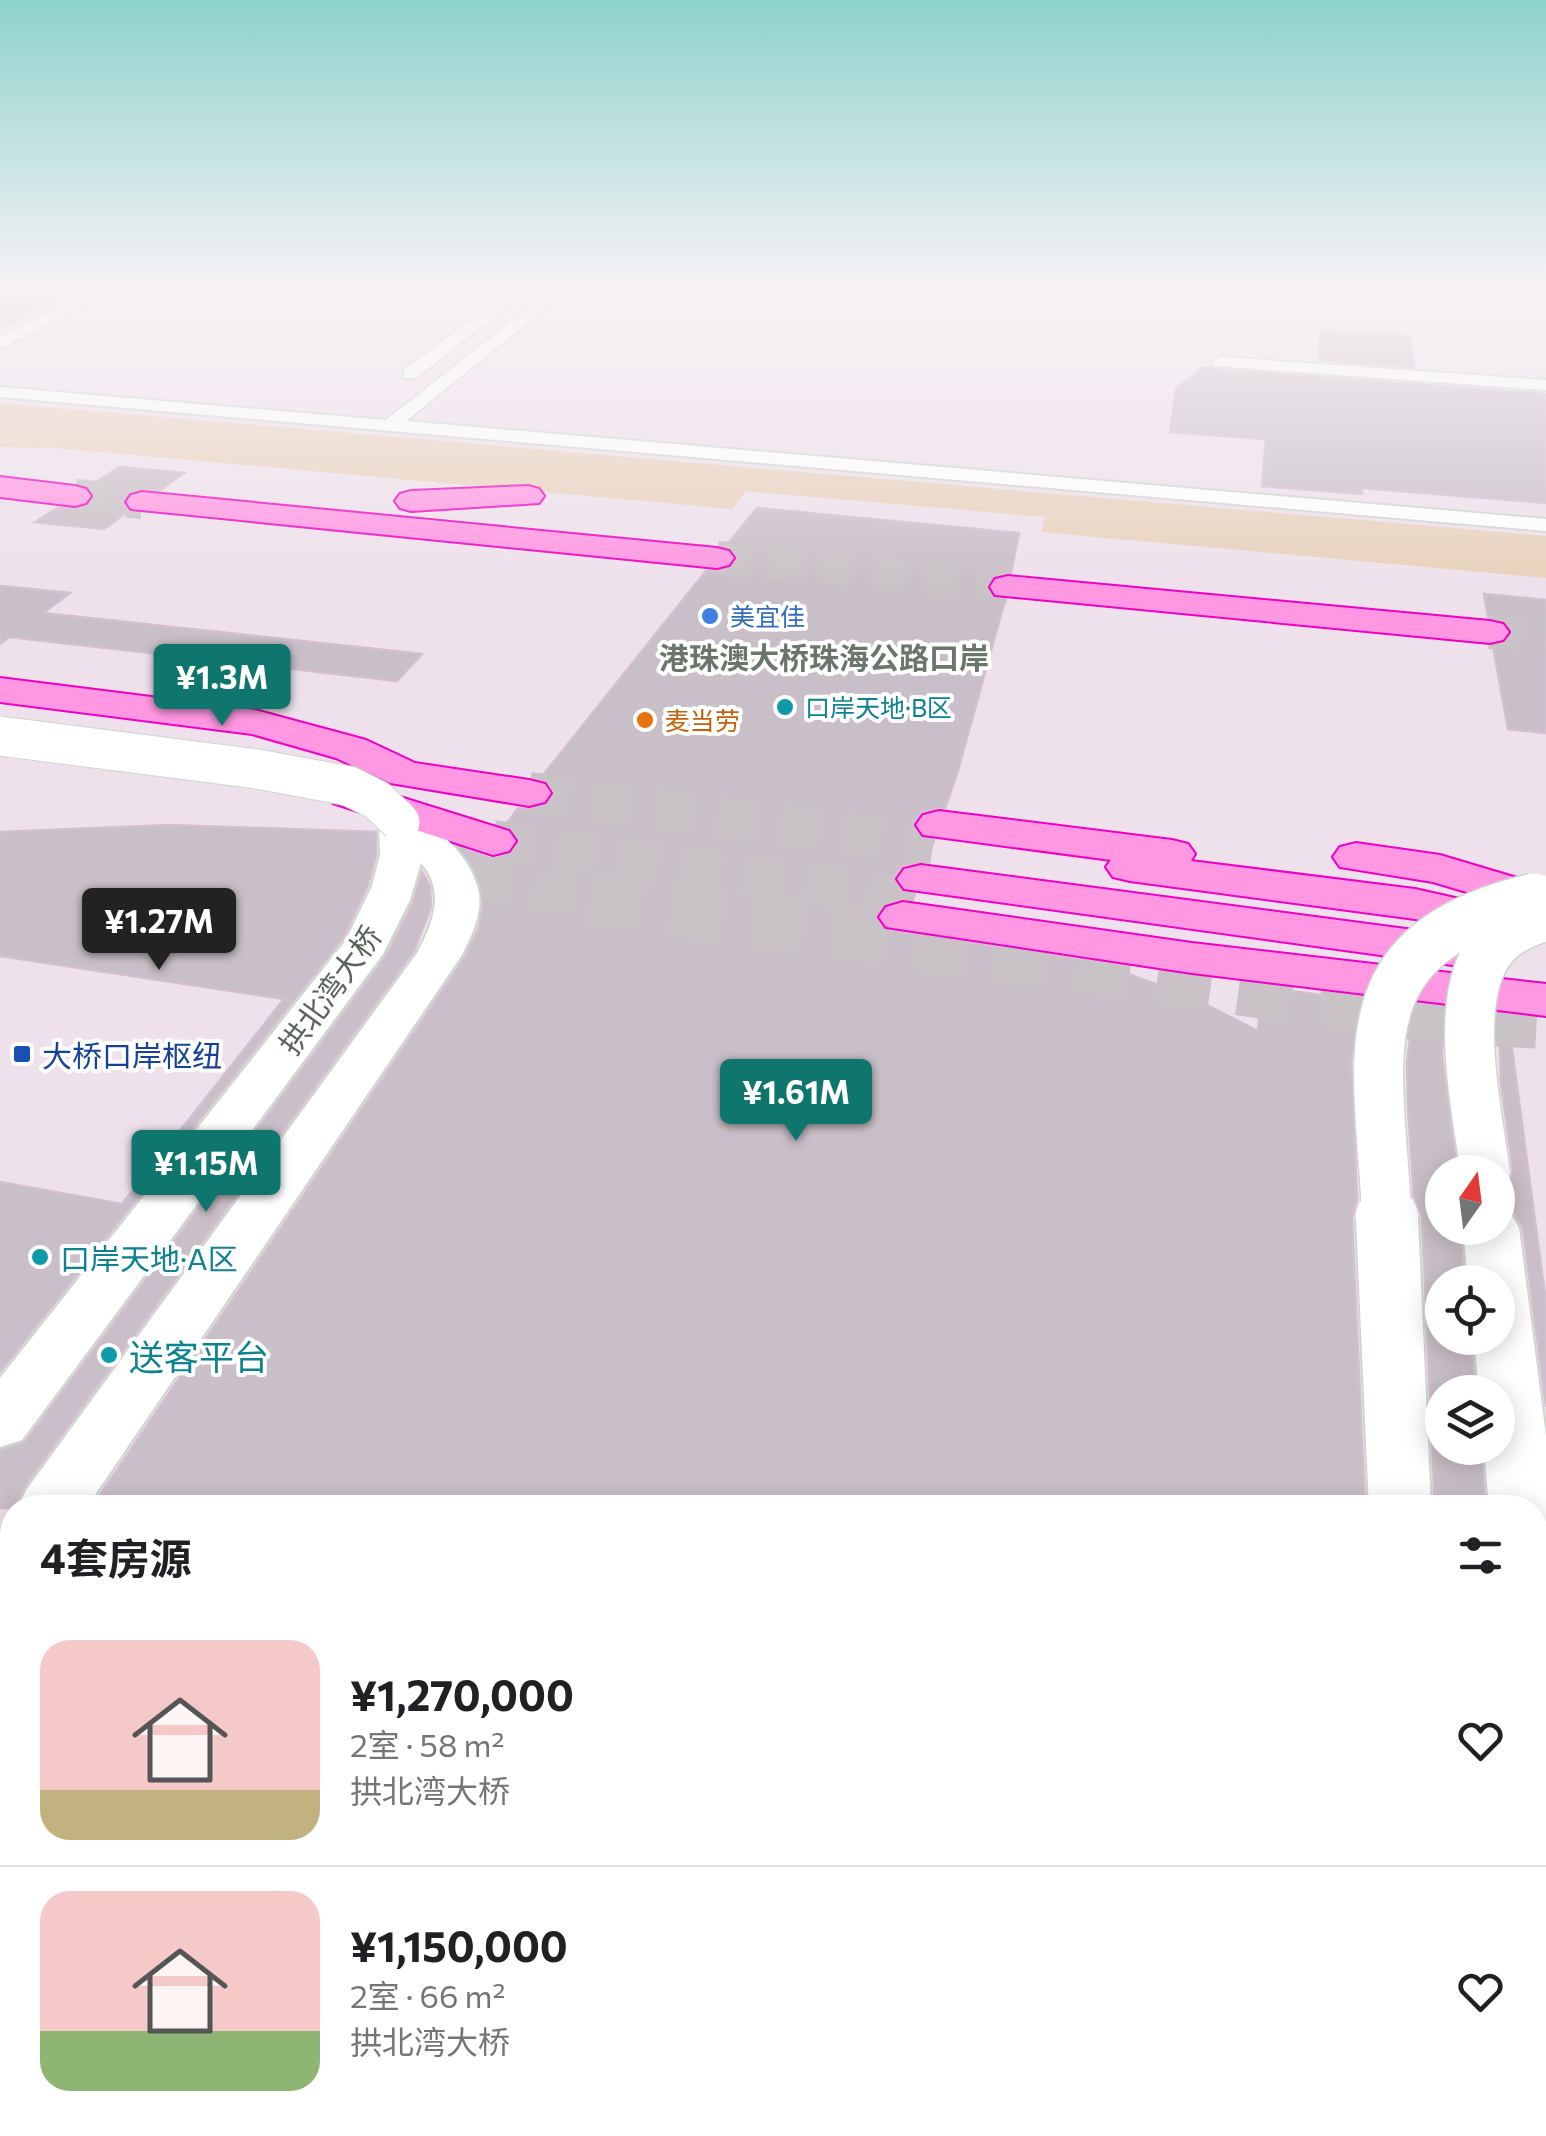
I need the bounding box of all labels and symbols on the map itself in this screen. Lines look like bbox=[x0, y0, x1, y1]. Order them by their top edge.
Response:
place label: 美宜佳 bbox=[730, 601, 805, 631]
marker: 美宜佳 bbox=[699, 605, 721, 627]
district label: 港珠澳大桥珠海公路口岸 bbox=[659, 638, 989, 675]
pin: ¥1.3M bbox=[152, 644, 292, 729]
place label: 口岸天地·B区 bbox=[805, 692, 952, 722]
marker: 口岸天地·B区 bbox=[774, 696, 796, 718]
place label: 麦当劳 bbox=[665, 705, 740, 735]
marker: 麦当劳 bbox=[634, 709, 656, 731]
pin: ¥1.27M bbox=[78, 888, 240, 973]
street label: 拱北湾大桥 bbox=[270, 917, 388, 1061]
place label: 大桥口岸枢纽 bbox=[42, 1036, 222, 1073]
marker: 大桥口岸枢纽 bbox=[11, 1043, 33, 1065]
pin: ¥1.61M bbox=[715, 1059, 877, 1144]
pin: ¥1.15M bbox=[125, 1130, 287, 1215]
north arrow bbox=[1425, 1155, 1515, 1245]
place label: 口岸天地·A区 bbox=[60, 1239, 238, 1276]
marker: 口岸天地·A区 bbox=[29, 1246, 51, 1268]
place label: 送客平台 bbox=[129, 1334, 269, 1377]
marker: 送客平台 bbox=[98, 1344, 120, 1366]

